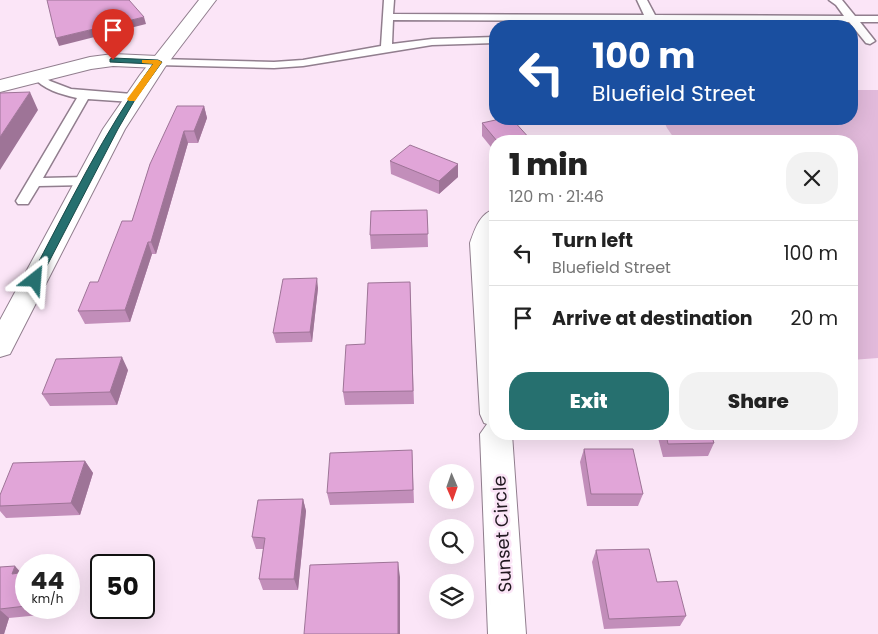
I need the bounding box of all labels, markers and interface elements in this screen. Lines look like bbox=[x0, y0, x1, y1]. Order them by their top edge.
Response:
pin bbox=[92, 9, 134, 60]
icon: arrive bbox=[99, 16, 127, 44]
text: 100 m bbox=[592, 31, 695, 80]
icon: left bbox=[509, 40, 574, 105]
text: Bluefield Street bbox=[592, 78, 755, 109]
text: 1 min bbox=[509, 143, 588, 186]
button: close bbox=[786, 152, 838, 204]
text: 120 m · 21:46 bbox=[509, 185, 604, 208]
text: Turn left bbox=[552, 227, 633, 254]
icon: left bbox=[509, 239, 537, 267]
text: 100 m bbox=[783, 240, 838, 267]
position arrow bbox=[8, 253, 60, 305]
text: Bluefield Street bbox=[552, 256, 671, 279]
icon: arrive bbox=[509, 304, 537, 332]
text: Arrive at destination bbox=[552, 305, 753, 332]
text: 20 m bbox=[790, 305, 838, 332]
button: Exit bbox=[509, 372, 669, 430]
button: Share bbox=[679, 372, 838, 430]
north arrow bbox=[429, 464, 474, 509]
map controls bbox=[429, 464, 474, 619]
street label: Sunset Circle bbox=[486, 475, 518, 593]
button: search bbox=[429, 519, 474, 564]
speed limit sign: 50 bbox=[90, 554, 155, 619]
text: 44 bbox=[31, 563, 64, 598]
button: layers bbox=[429, 574, 474, 619]
text: km/h bbox=[32, 590, 63, 607]

